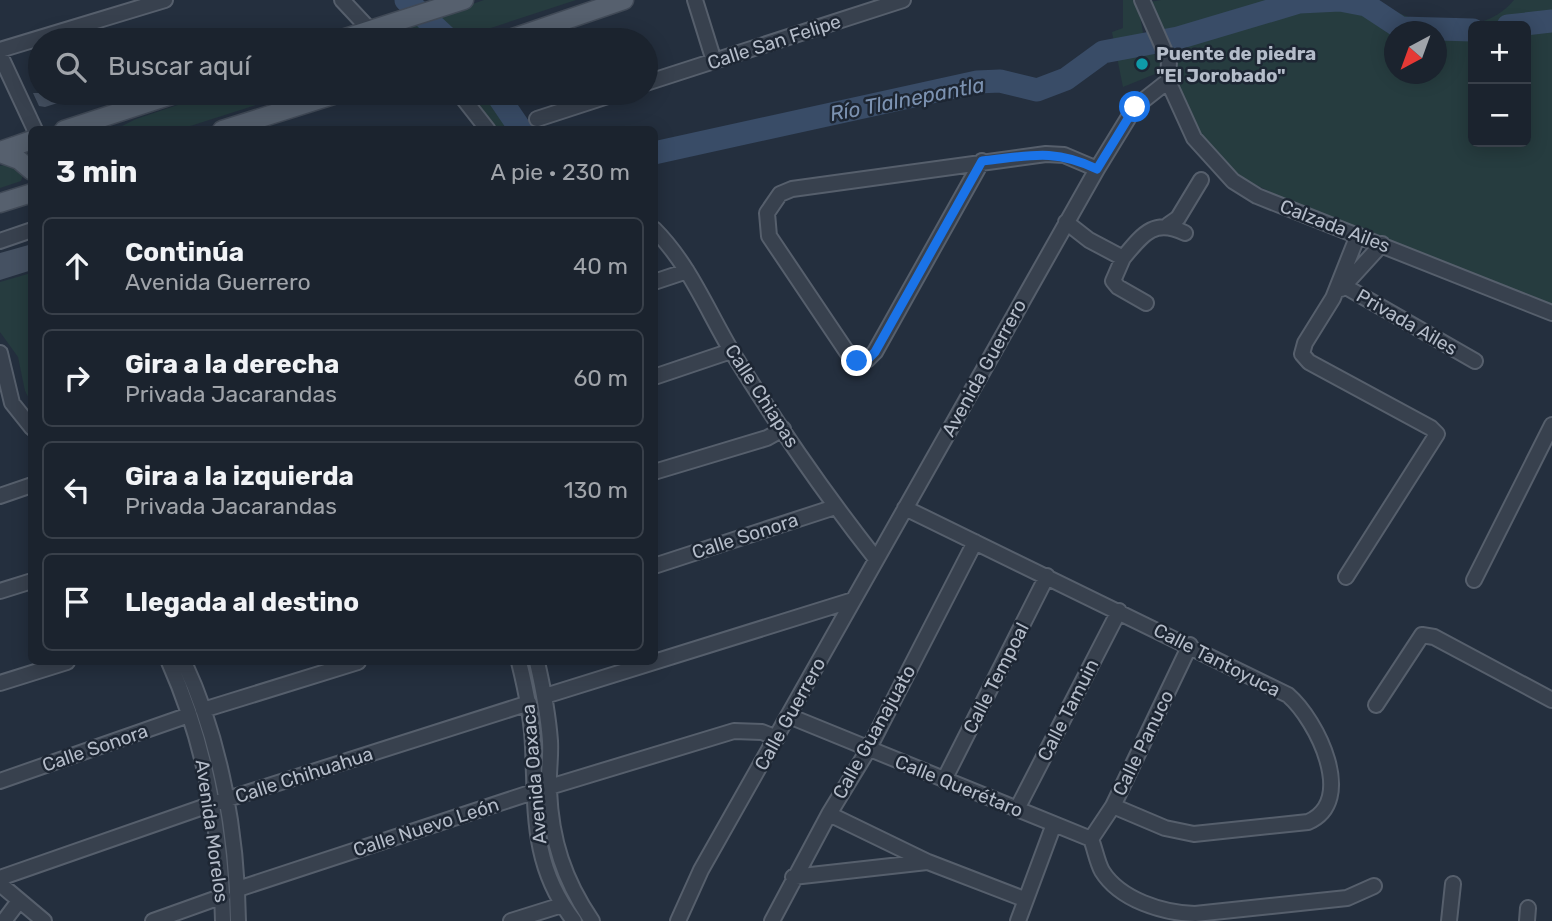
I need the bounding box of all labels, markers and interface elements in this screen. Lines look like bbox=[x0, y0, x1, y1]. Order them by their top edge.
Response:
street label: Calle San Felipe bbox=[704, 10, 844, 74]
north arrow bbox=[1384, 21, 1447, 84]
map controls bbox=[1468, 21, 1531, 147]
button: + bbox=[1468, 21, 1531, 84]
search box bbox=[28, 28, 658, 105]
place label: Puente de piedra "El Jorobado" bbox=[1156, 42, 1316, 87]
icon: search bbox=[52, 48, 90, 86]
text: Buscar aquí bbox=[108, 51, 250, 82]
marker: Puente de piedra "El Jorobado" bbox=[1134, 56, 1150, 72]
water label: Río Tlalnepantla bbox=[828, 72, 986, 126]
button: − bbox=[1468, 84, 1531, 147]
route start bbox=[1119, 91, 1150, 122]
text: 3 min bbox=[56, 154, 138, 190]
text: A pie · 230 m bbox=[491, 158, 630, 186]
street label: Calzada Ailes bbox=[1277, 194, 1393, 258]
text: Continúa bbox=[125, 237, 244, 268]
icon: ahead bbox=[58, 247, 96, 285]
text: 40 m bbox=[573, 252, 628, 280]
text: Avenida Guerrero bbox=[125, 268, 311, 296]
street label: Privada Ailes bbox=[1352, 284, 1462, 360]
street label: Avenida Guerrero bbox=[937, 295, 1031, 441]
street label: Calle Chiapas bbox=[720, 340, 804, 452]
route end bbox=[841, 345, 872, 376]
text: Gira a la derecha bbox=[125, 349, 339, 380]
icon: right bbox=[58, 359, 96, 397]
text: 60 m bbox=[573, 364, 628, 392]
text: Privada Jacarandas bbox=[125, 380, 337, 408]
text: Gira a la izquierda bbox=[125, 461, 354, 492]
icon: left bbox=[58, 471, 96, 509]
text: 130 m bbox=[564, 476, 628, 504]
text: Privada Jacarandas bbox=[125, 492, 337, 520]
street label: Calle Sonora bbox=[689, 508, 801, 564]
icon: arrive bbox=[58, 583, 96, 621]
text: Llegada al destino bbox=[125, 587, 359, 618]
street label: Calle Tantoyuca bbox=[1150, 618, 1284, 702]
street label: Calle Tempoal bbox=[958, 619, 1034, 737]
street label: Calle Guerrero bbox=[750, 654, 830, 774]
street label: Calle Tamuin bbox=[1032, 655, 1104, 765]
street label: Calle Guanajuato bbox=[828, 661, 920, 803]
street label: Calle Panuco bbox=[1108, 686, 1178, 800]
street label: Avenida Oaxaca bbox=[516, 703, 552, 845]
street label: Calle Sonora bbox=[39, 719, 151, 777]
street label: Calle Chihuahua bbox=[232, 742, 376, 808]
street label: Calle Querétaro bbox=[892, 750, 1026, 822]
street label: Avenida Morelos bbox=[191, 758, 233, 904]
street label: Calle Nuevo León bbox=[350, 793, 502, 861]

